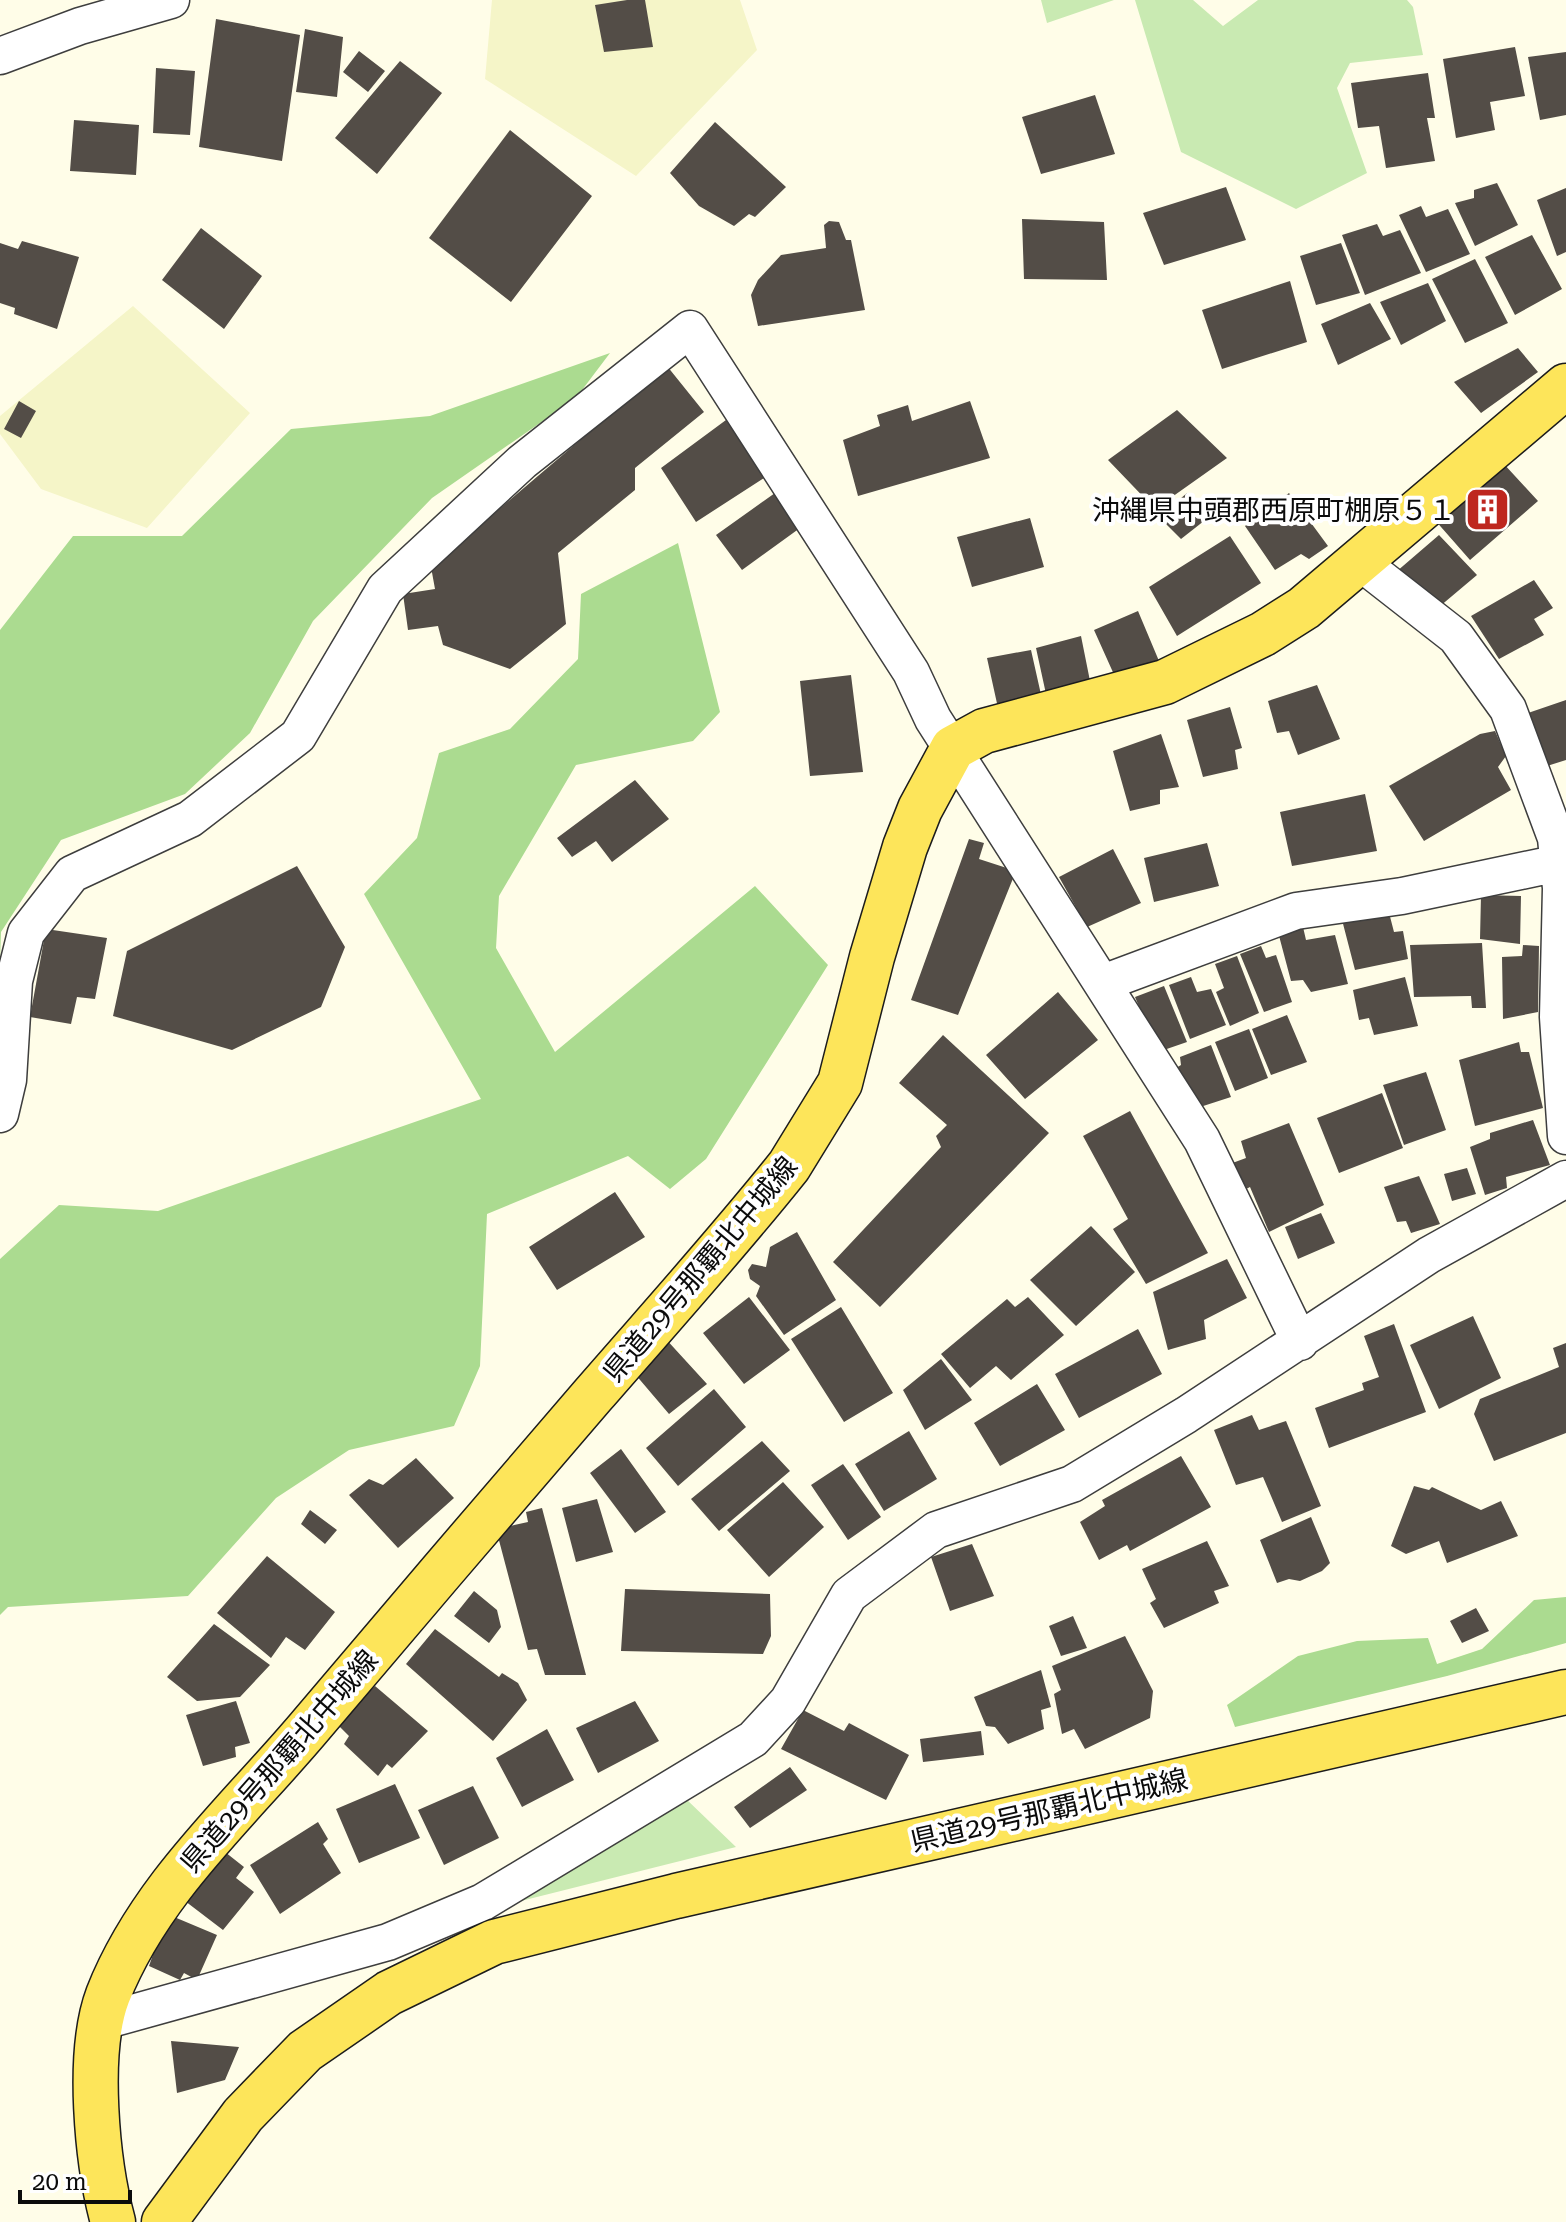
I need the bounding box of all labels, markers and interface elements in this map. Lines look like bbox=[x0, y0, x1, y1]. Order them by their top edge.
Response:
building icon: 沖縄県中頭郡西原町棚原５１ bbox=[1463, 486, 1511, 534]
place label: 沖縄県中頭郡西原町棚原５１ bbox=[1092, 494, 1456, 527]
street label: 県道29号那覇北中城線 bbox=[597, 1150, 804, 1388]
street label: 県道29号那覇北中城線 bbox=[174, 1644, 385, 1879]
street label: 県道29号那覇北中城線 bbox=[907, 1763, 1191, 1858]
scale bar bbox=[20, 2154, 130, 2204]
text: 20 m bbox=[32, 2168, 87, 2196]

